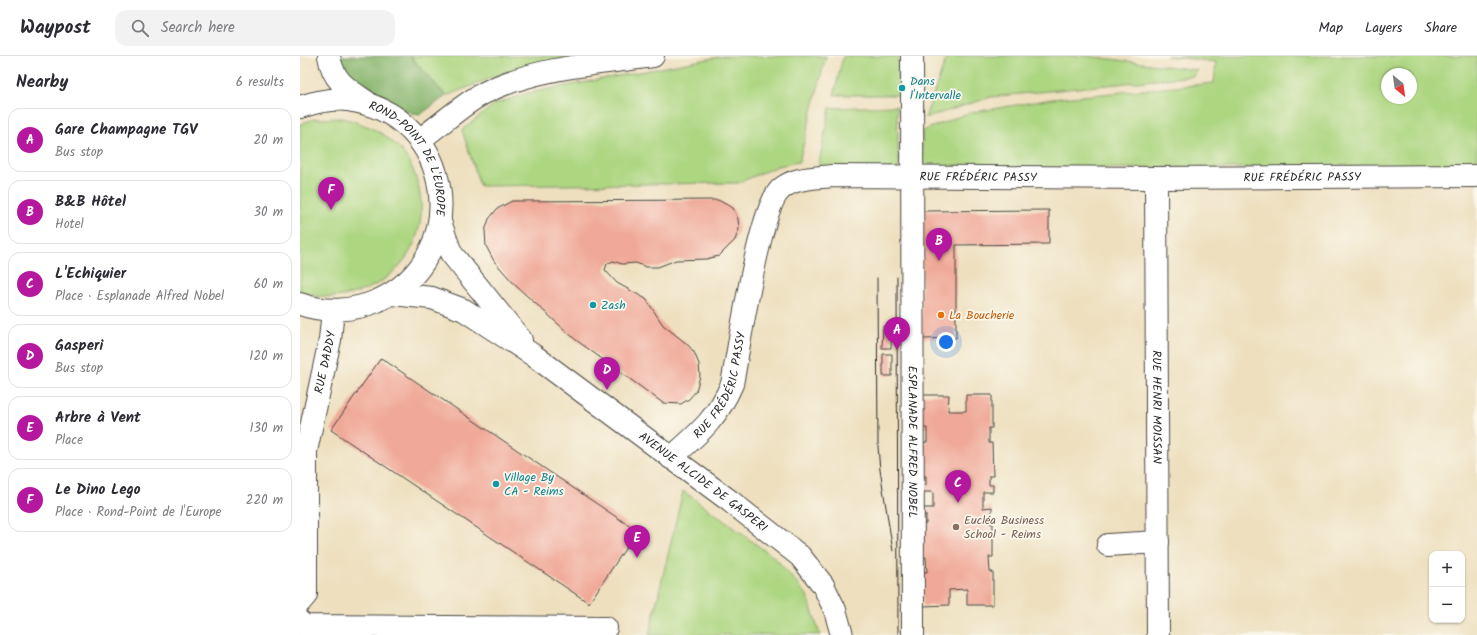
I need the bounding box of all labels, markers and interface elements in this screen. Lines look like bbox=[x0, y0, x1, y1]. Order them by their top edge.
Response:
search box bbox=[115, 10, 395, 46]
text: Waypost bbox=[20, 13, 91, 43]
text: Search here bbox=[161, 16, 235, 40]
icon: search bbox=[129, 17, 151, 39]
text: Map bbox=[1319, 17, 1343, 39]
text: Layers bbox=[1365, 17, 1403, 39]
text: Share bbox=[1425, 17, 1457, 39]
north arrow bbox=[1381, 68, 1417, 104]
text: Nearby bbox=[16, 69, 68, 96]
text: 6 results bbox=[236, 72, 284, 93]
place label: Dans l'Intervalle bbox=[910, 72, 961, 105]
marker: Dans l'Intervalle bbox=[897, 83, 907, 93]
street label: ROND-POINT DE L'EUROPE bbox=[366, 96, 450, 218]
text: Gare Champagne TGV bbox=[55, 118, 197, 142]
text: A bbox=[26, 130, 34, 151]
text: 20 m bbox=[253, 130, 283, 151]
text: Bus stop bbox=[55, 142, 103, 163]
street label: RUE FRÉDÉRIC PASSY bbox=[919, 168, 1038, 187]
street label: RUE FRÉDÉRIC PASSY bbox=[1243, 168, 1362, 187]
pin: F bbox=[318, 177, 344, 210]
text: B&B Hôtel bbox=[55, 190, 126, 214]
text: B bbox=[26, 202, 34, 223]
text: 30 m bbox=[254, 202, 283, 223]
text: Hotel bbox=[55, 214, 84, 235]
pin: B bbox=[926, 228, 952, 261]
text: L'Echiquier bbox=[55, 262, 126, 286]
text: C bbox=[26, 274, 34, 295]
text: 60 m bbox=[254, 274, 283, 295]
text: Place · Esplanade Alfred Nobel bbox=[55, 286, 224, 307]
place label: Zash bbox=[601, 296, 626, 315]
marker: Zash bbox=[588, 300, 598, 310]
place label: La Boucherie bbox=[949, 306, 1015, 325]
marker: La Boucherie bbox=[936, 310, 946, 320]
pin: A bbox=[884, 317, 910, 350]
street label: RUE DADDY bbox=[310, 329, 341, 395]
street label: RUE FRÉDÉRIC PASSY bbox=[689, 330, 751, 443]
your location bbox=[936, 332, 956, 352]
text: Gasperi bbox=[55, 334, 103, 358]
text: D bbox=[26, 346, 34, 367]
text: 120 m bbox=[249, 346, 283, 367]
street label: RUE HENRI MOISSAN bbox=[1147, 350, 1166, 464]
pin: D bbox=[594, 357, 620, 390]
text: Bus stop bbox=[55, 358, 103, 379]
street label: ESPLANADE ALFRED NOBEL bbox=[903, 366, 922, 518]
text: Arbre à Vent bbox=[55, 406, 141, 430]
text: E bbox=[26, 418, 34, 439]
text: 130 m bbox=[249, 418, 283, 439]
street label: AVENUE ALCIDE DE GASPERI bbox=[634, 427, 772, 537]
text: Place bbox=[55, 430, 83, 451]
place label: Village By CA - Reims bbox=[504, 468, 564, 501]
pin: C bbox=[945, 470, 971, 503]
text: Le Dino Lego bbox=[55, 478, 141, 502]
marker: Village By CA - Reims bbox=[491, 479, 501, 489]
text: F bbox=[26, 490, 34, 511]
text: 220 m bbox=[246, 490, 283, 511]
text: Place · Rond-Point de l'Europe bbox=[55, 502, 221, 523]
place label: Eucléa Business School - Reims bbox=[964, 511, 1044, 544]
marker: Eucléa Business School - Reims bbox=[951, 522, 961, 532]
pin: E bbox=[624, 525, 650, 558]
map controls bbox=[1429, 551, 1465, 623]
button: + bbox=[1429, 551, 1465, 587]
button: − bbox=[1429, 587, 1465, 623]

